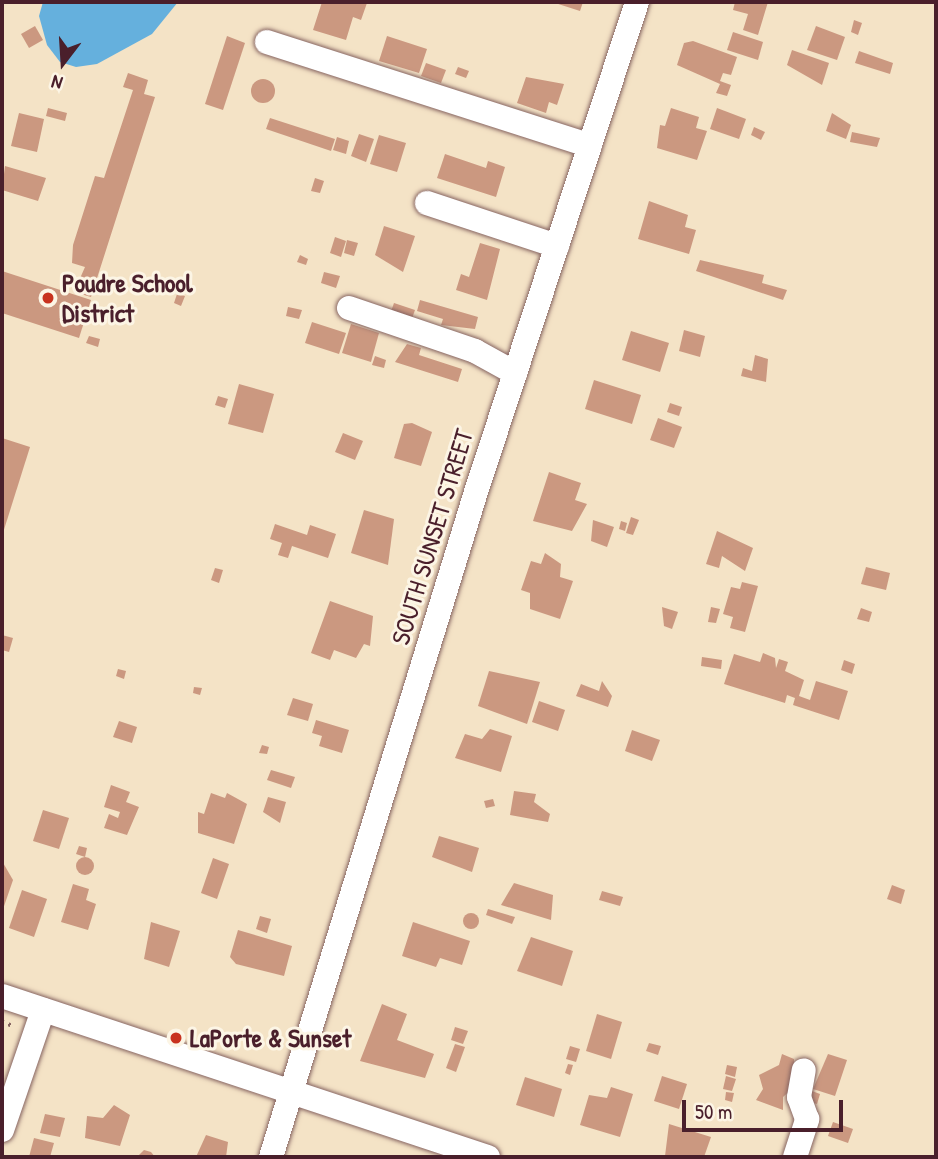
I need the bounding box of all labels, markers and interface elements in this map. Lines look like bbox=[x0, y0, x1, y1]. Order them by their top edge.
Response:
north arrow bbox=[28, 28, 98, 98]
text: N bbox=[48, 69, 66, 97]
place label: Poudre School District bbox=[62, 267, 193, 328]
marker: Poudre School District bbox=[40, 290, 56, 306]
street label: SOUTH SUNSET STREET bbox=[384, 425, 480, 649]
place label: LaPorte & Sunset bbox=[190, 1022, 351, 1054]
marker: LaPorte & Sunset bbox=[168, 1030, 184, 1046]
scale bar bbox=[686, 1086, 847, 1130]
text: 50 m bbox=[695, 1097, 732, 1126]

